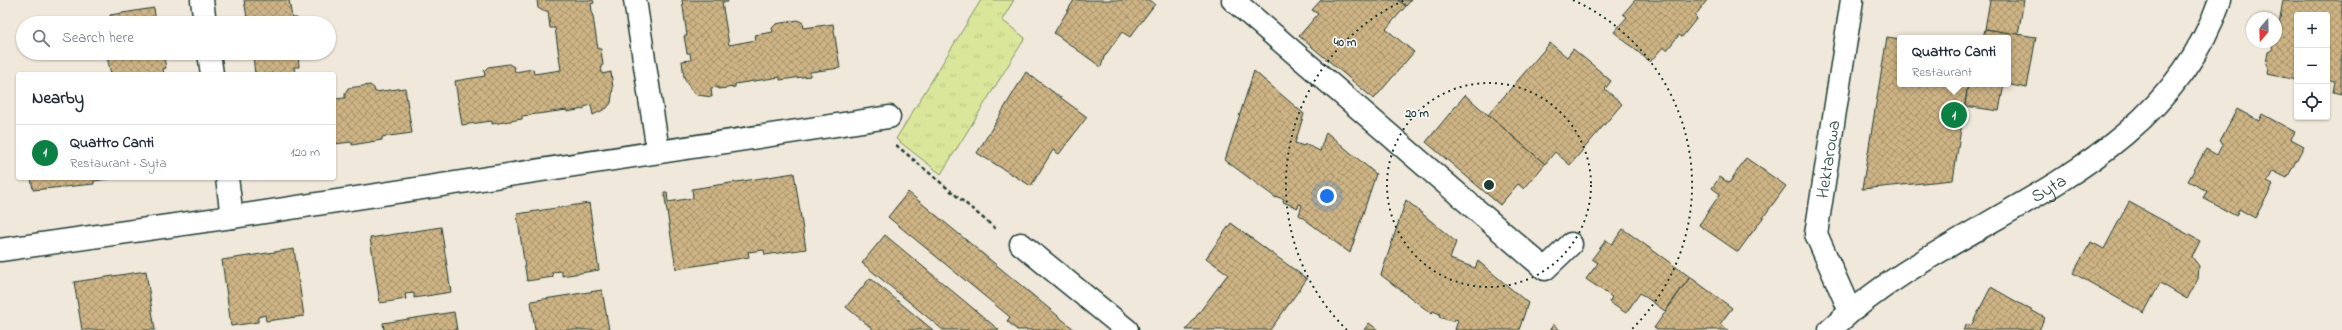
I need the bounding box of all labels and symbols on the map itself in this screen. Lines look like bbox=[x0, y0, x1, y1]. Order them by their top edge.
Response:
north arrow bbox=[2246, 12, 2282, 48]
text: 40 m bbox=[1333, 34, 1357, 52]
pin: 1 bbox=[1941, 100, 1967, 130]
text: 20 m bbox=[1404, 105, 1429, 123]
street label: Hektarowa bbox=[1811, 118, 1848, 200]
street label: Syta bbox=[2027, 169, 2072, 211]
centre of rings bbox=[1482, 178, 1496, 192]
your location bbox=[1317, 186, 1337, 206]

